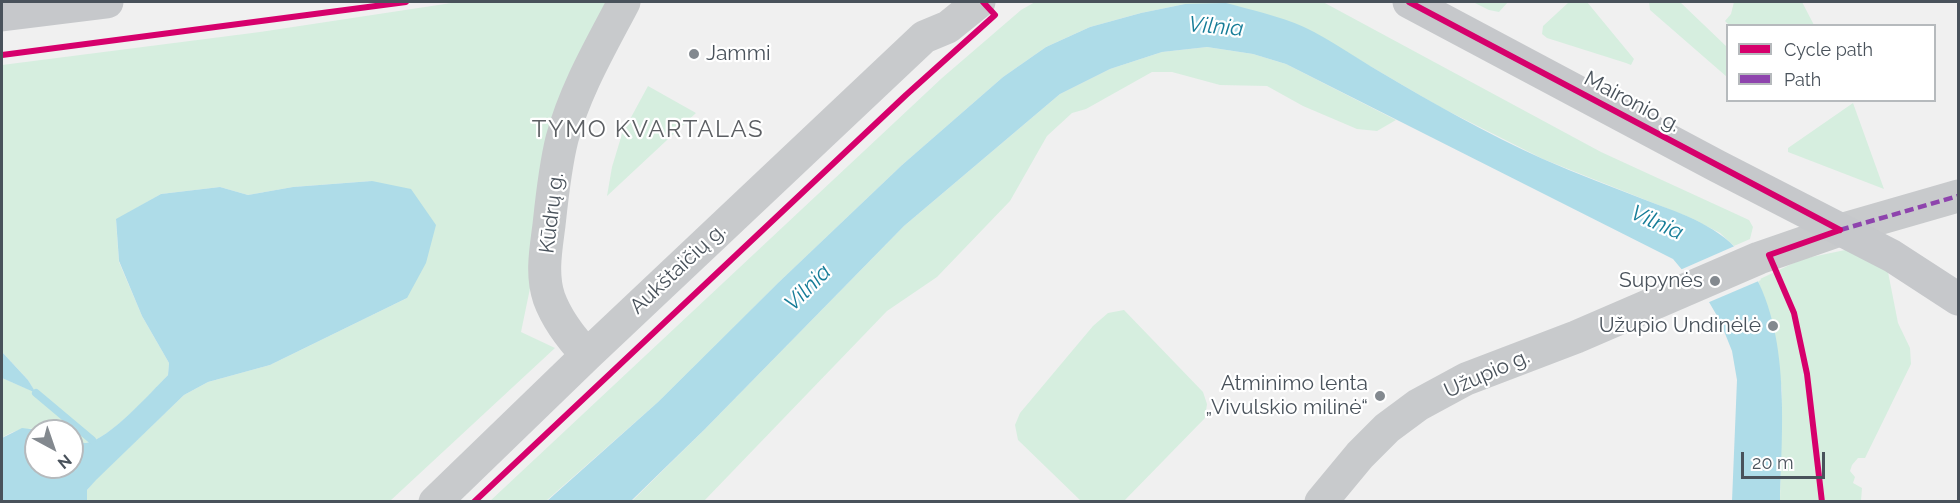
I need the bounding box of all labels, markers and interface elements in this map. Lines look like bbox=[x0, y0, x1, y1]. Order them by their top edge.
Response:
water label: Vilnia bbox=[1188, 11, 1244, 43]
legend bbox=[1726, 24, 1936, 102]
text: Cycle path bbox=[1784, 39, 1873, 60]
place label: Jammi bbox=[706, 41, 771, 67]
marker: Jammi bbox=[687, 47, 701, 61]
street label: Maironio g. bbox=[1580, 66, 1684, 138]
text: Path bbox=[1784, 69, 1821, 90]
district label: TYMO KVARTALAS bbox=[532, 116, 764, 144]
street label: Kūdrų g. bbox=[535, 171, 569, 255]
water label: Vilnia bbox=[1627, 200, 1687, 246]
street label: Aukštaičių g. bbox=[625, 218, 731, 320]
water label: Vilnia bbox=[779, 259, 837, 317]
place label: Supynės bbox=[1619, 268, 1703, 294]
marker: Supynės bbox=[1708, 274, 1722, 288]
place label: Užupio Undinėlė bbox=[1599, 313, 1761, 339]
marker: Užupio Undinėlė bbox=[1766, 319, 1780, 333]
street label: Užupio g. bbox=[1440, 344, 1534, 404]
place label: Atminimo lenta „Vivulskio milinė“ bbox=[1205, 371, 1368, 421]
marker: Atminimo lenta „Vivulskio milinė“ bbox=[1373, 389, 1387, 403]
north arrow bbox=[24, 419, 84, 479]
scale bar bbox=[1744, 440, 1828, 478]
text: N bbox=[54, 450, 75, 473]
text: 20 m bbox=[1752, 452, 1794, 473]

